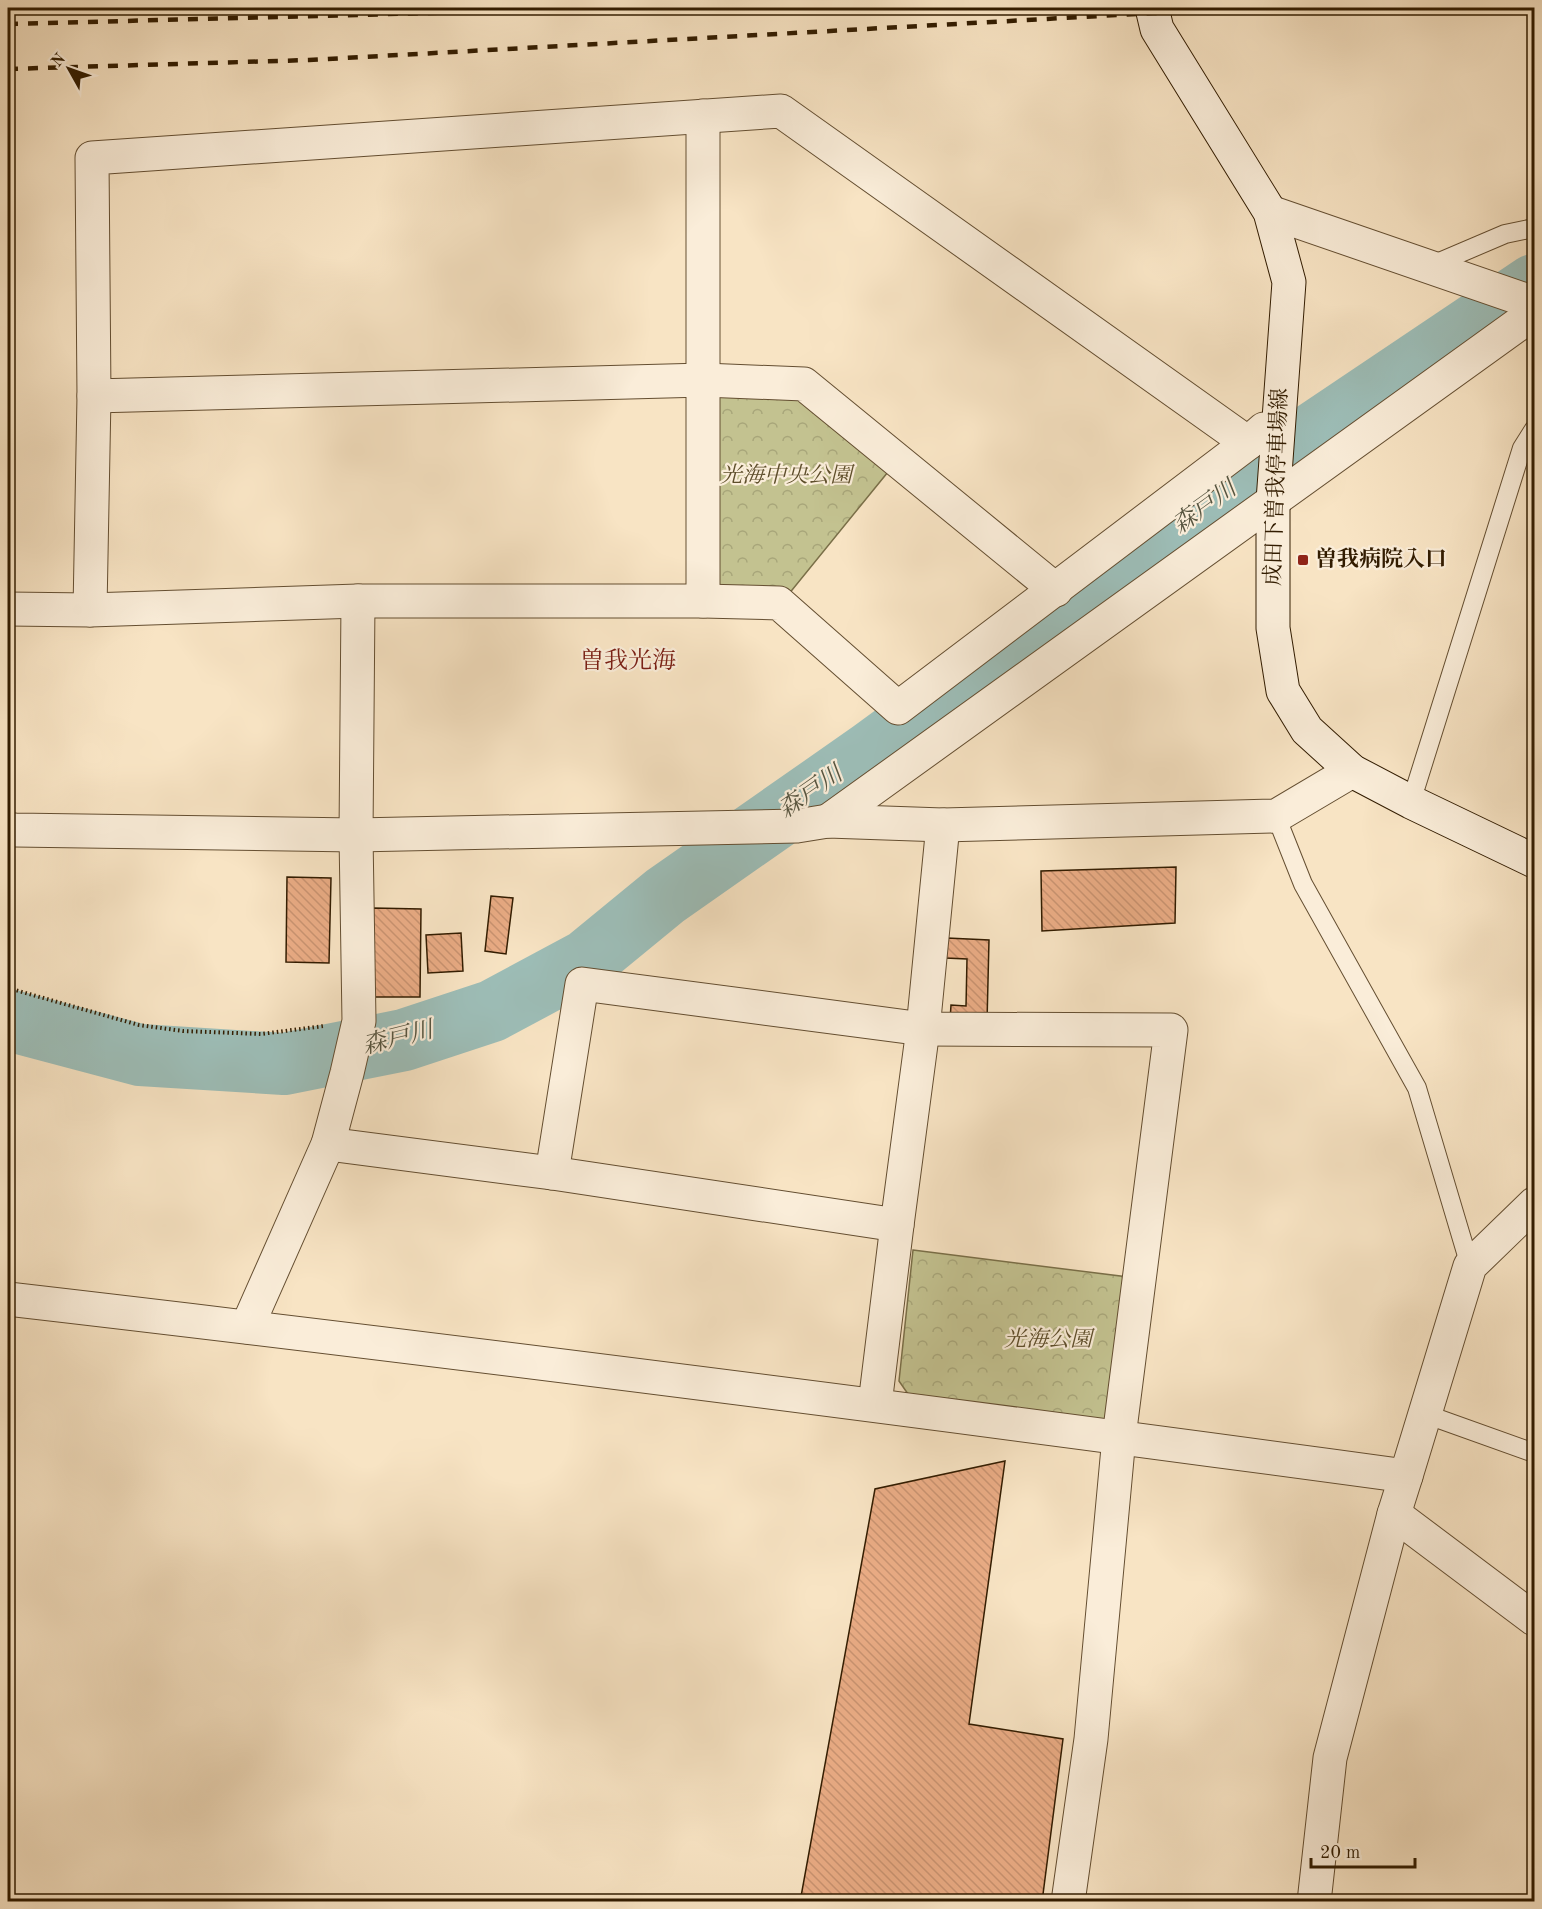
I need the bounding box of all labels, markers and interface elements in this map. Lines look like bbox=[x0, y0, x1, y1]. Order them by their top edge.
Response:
north arrow bbox=[39, 39, 99, 99]
text: N bbox=[49, 50, 70, 70]
street label: 成田下曽我停車場線 bbox=[1261, 388, 1291, 586]
park label: 光海中央公園 bbox=[720, 463, 855, 487]
water label: 森戸川 bbox=[1167, 473, 1244, 539]
place label: 曽我病院入口 bbox=[1315, 547, 1447, 571]
marker: 曽我病院入口 bbox=[1296, 553, 1310, 567]
district label: 曽我光海 bbox=[580, 647, 676, 674]
water label: 森戸川 bbox=[773, 758, 850, 823]
water label: 森戸川 bbox=[359, 1015, 439, 1059]
park label: 光海公園 bbox=[1004, 1327, 1095, 1351]
scale bar bbox=[1311, 1831, 1414, 1869]
text: 20 m bbox=[1320, 1844, 1360, 1862]

